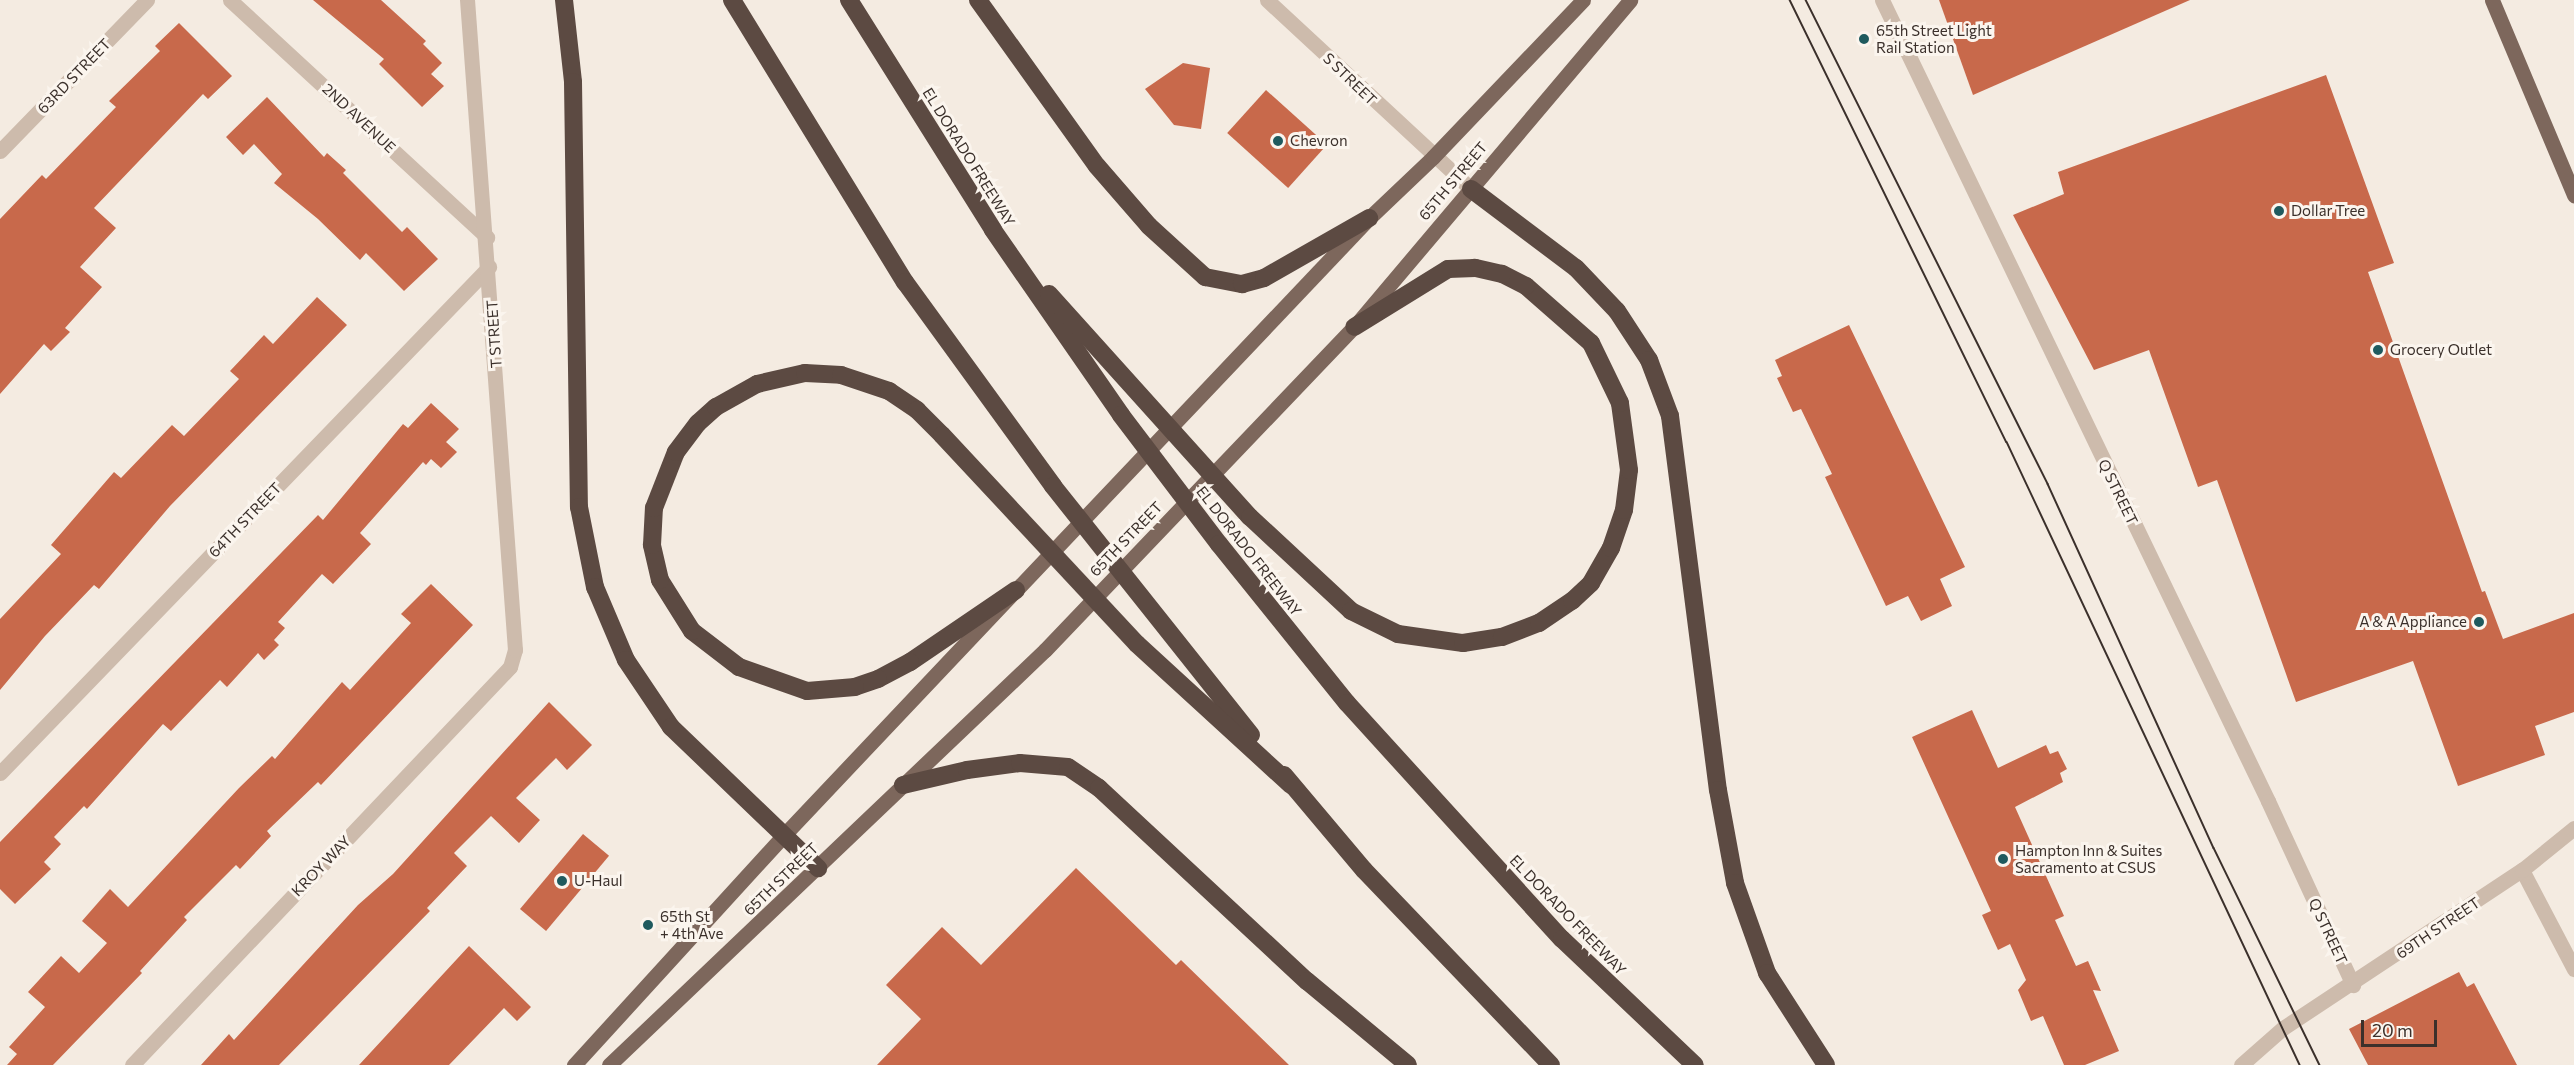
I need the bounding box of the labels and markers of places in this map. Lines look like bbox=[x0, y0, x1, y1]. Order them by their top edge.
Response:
place label: 65th Street Light Rail Station bbox=[1876, 21, 1992, 56]
marker: 65th Street Light Rail Station bbox=[1857, 32, 1871, 46]
place label: Chevron bbox=[1290, 132, 1348, 150]
marker: Chevron bbox=[1271, 134, 1285, 148]
place label: Dollar Tree bbox=[2291, 202, 2365, 220]
marker: Dollar Tree bbox=[2272, 204, 2286, 218]
place label: Grocery Outlet bbox=[2390, 341, 2492, 359]
marker: Grocery Outlet bbox=[2371, 343, 2385, 357]
place label: A & A Appliance bbox=[2359, 613, 2467, 631]
marker: A & A Appliance bbox=[2472, 615, 2486, 629]
place label: Hampton Inn & Suites Sacramento at CSUS bbox=[2015, 841, 2162, 876]
marker: Hampton Inn & Suites Sacramento at CSUS bbox=[1996, 852, 2010, 866]
place label: U-Haul bbox=[574, 872, 623, 890]
marker: U-Haul bbox=[555, 874, 569, 888]
place label: 65th St + 4th Ave bbox=[660, 907, 723, 942]
marker: 65th St + 4th Ave bbox=[641, 918, 655, 932]

